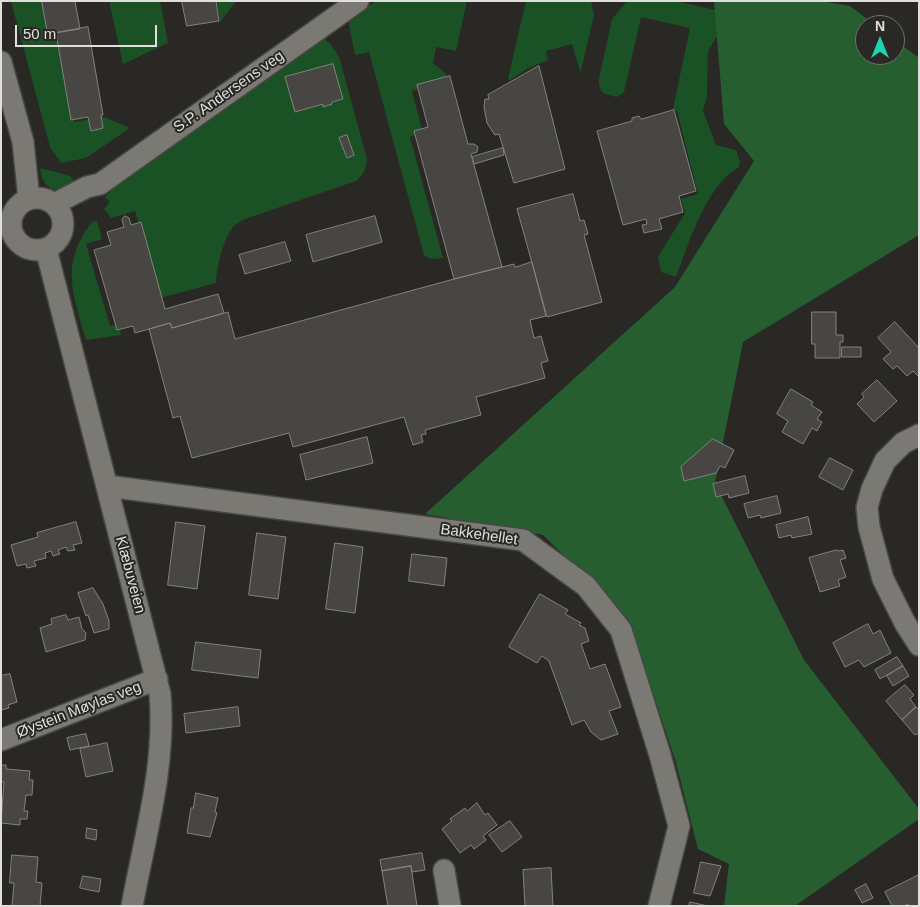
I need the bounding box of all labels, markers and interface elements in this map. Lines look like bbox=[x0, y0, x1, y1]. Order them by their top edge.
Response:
scale bar bbox=[18, 15, 160, 47]
north arrow bbox=[855, 15, 905, 65]
text: N bbox=[875, 18, 885, 34]
text: 50 m bbox=[23, 25, 56, 42]
street label: S.P. Andersens veg bbox=[170, 47, 288, 137]
street label: Bakkehellet bbox=[439, 521, 519, 549]
street label: Klæbuveien bbox=[111, 534, 149, 616]
street label: Øystein Møylas veg bbox=[14, 678, 144, 742]

